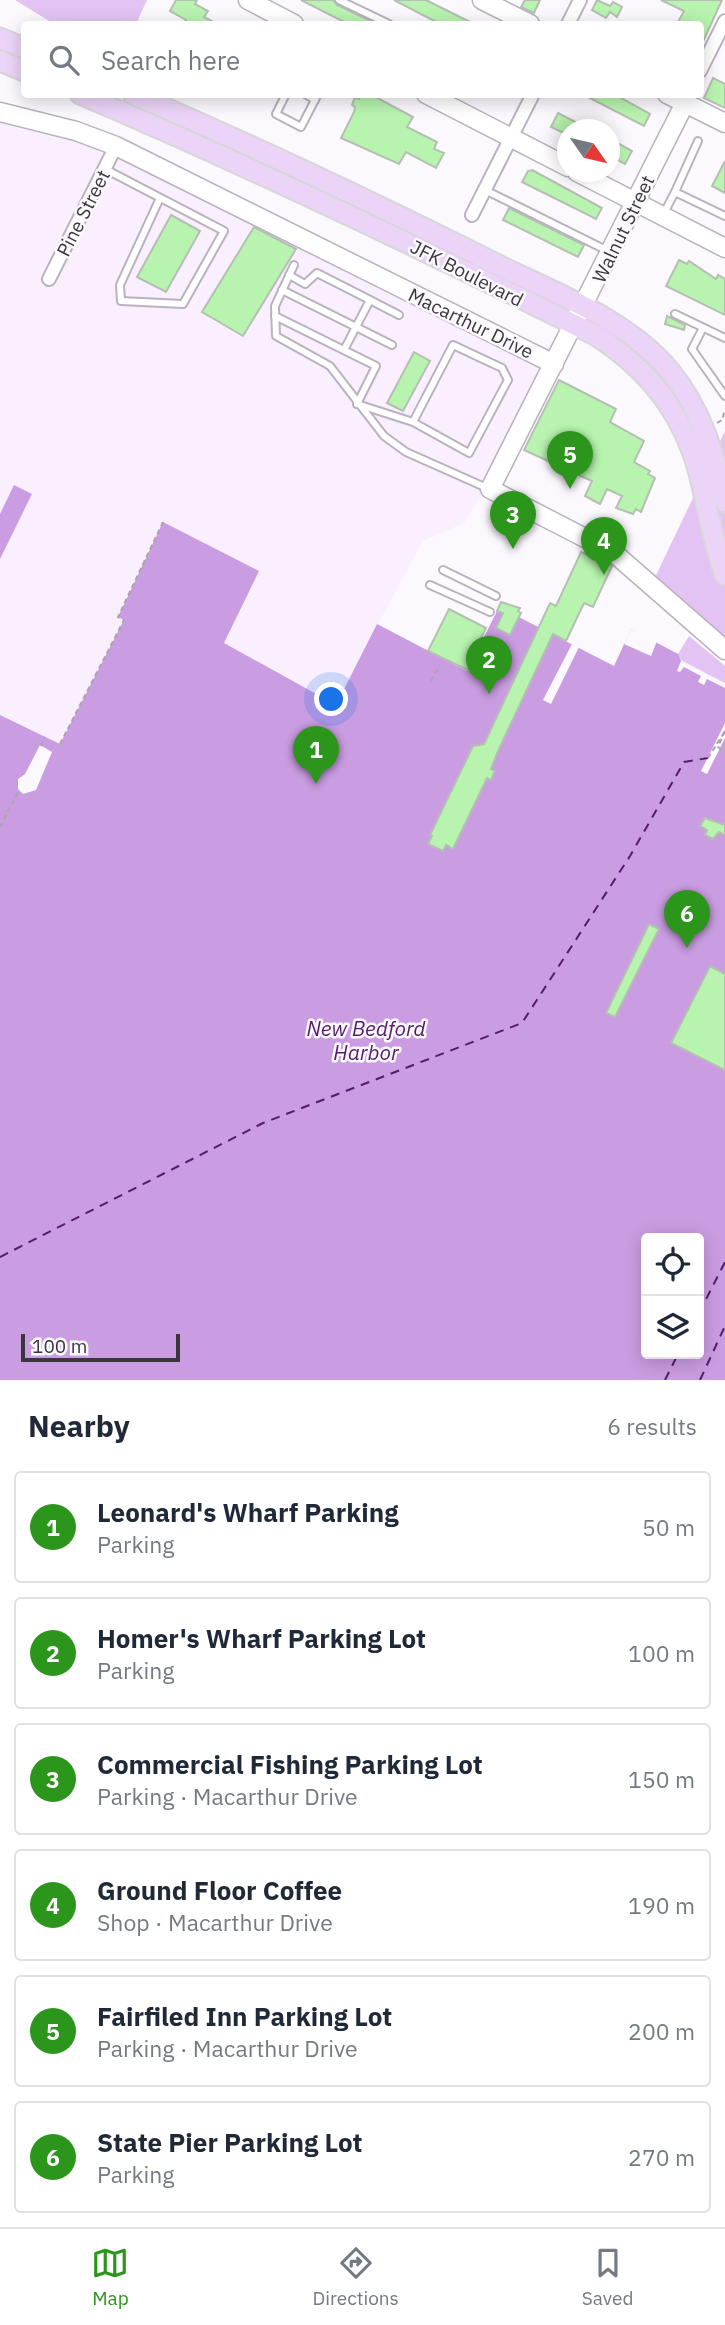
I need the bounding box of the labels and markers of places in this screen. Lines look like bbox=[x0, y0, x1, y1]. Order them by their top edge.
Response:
pin: 5 bbox=[547, 431, 593, 489]
pin: 3 bbox=[490, 491, 536, 549]
pin: 4 bbox=[581, 517, 627, 575]
pin: 2 bbox=[466, 636, 512, 694]
pin: 1 bbox=[293, 726, 339, 784]
pin: 6 bbox=[664, 890, 710, 948]

